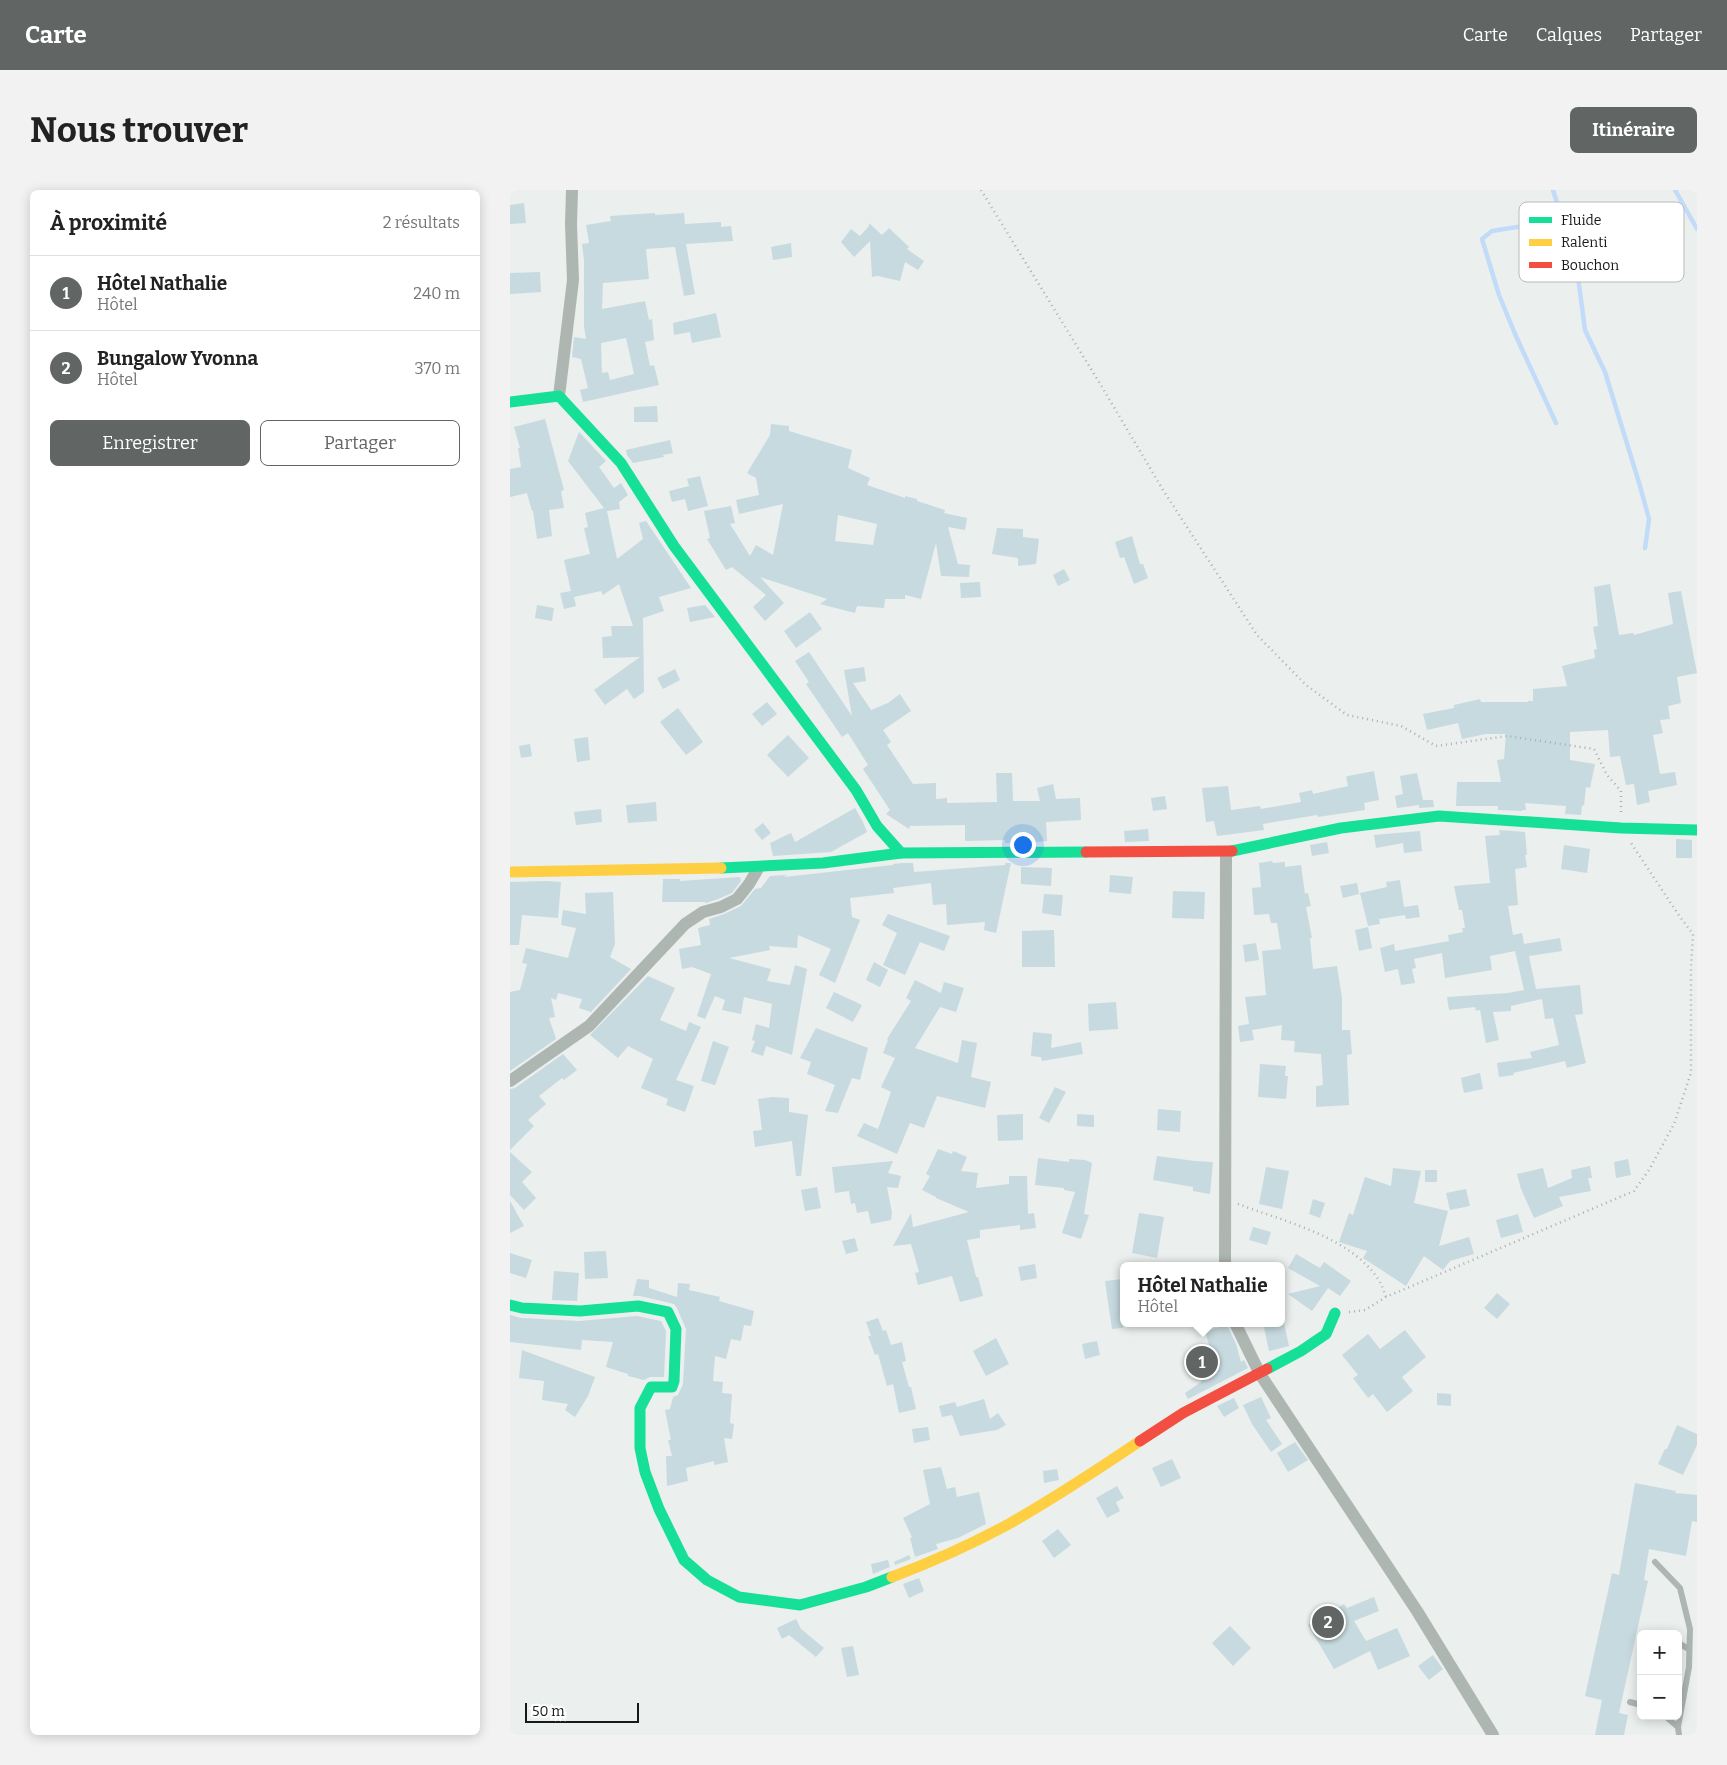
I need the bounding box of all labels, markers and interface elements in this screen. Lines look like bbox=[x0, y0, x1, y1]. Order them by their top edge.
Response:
text: Carte bbox=[25, 21, 87, 49]
text: Carte bbox=[1463, 24, 1508, 46]
text: Calques bbox=[1536, 24, 1602, 46]
text: Partager bbox=[1630, 24, 1702, 46]
button: Itinéraire bbox=[1570, 107, 1697, 153]
text: Nous trouver bbox=[30, 109, 248, 151]
legend bbox=[1519, 202, 1684, 282]
text: À proximité bbox=[50, 210, 167, 236]
text: Fluide bbox=[1561, 212, 1602, 229]
text: 2 résultats bbox=[383, 213, 460, 232]
text: Ralenti bbox=[1561, 234, 1607, 251]
text: Bouchon bbox=[1561, 257, 1619, 274]
text: Hôtel Nathalie bbox=[97, 272, 227, 295]
text: 1 bbox=[63, 284, 69, 303]
text: 240 m bbox=[413, 284, 460, 303]
text: Hôtel bbox=[97, 295, 138, 314]
text: Bungalow Yvonna bbox=[97, 347, 258, 370]
text: 2 bbox=[61, 359, 71, 378]
text: 370 m bbox=[414, 359, 460, 378]
text: Hôtel bbox=[97, 370, 138, 389]
button: Enregistrer bbox=[50, 420, 250, 466]
button: Partager bbox=[260, 420, 460, 466]
your location bbox=[1010, 832, 1036, 858]
popup bbox=[1120, 1262, 1285, 1327]
text: Hôtel Nathalie bbox=[1137, 1274, 1268, 1297]
text: Hôtel bbox=[1137, 1297, 1178, 1316]
pin: 1 bbox=[1186, 1343, 1218, 1381]
pin: 2 bbox=[1312, 1603, 1344, 1641]
map controls bbox=[1637, 1630, 1682, 1720]
button: + bbox=[1637, 1630, 1682, 1675]
button: − bbox=[1637, 1675, 1682, 1720]
scale bar bbox=[525, 1700, 639, 1723]
text: 50 m bbox=[532, 1703, 565, 1720]

